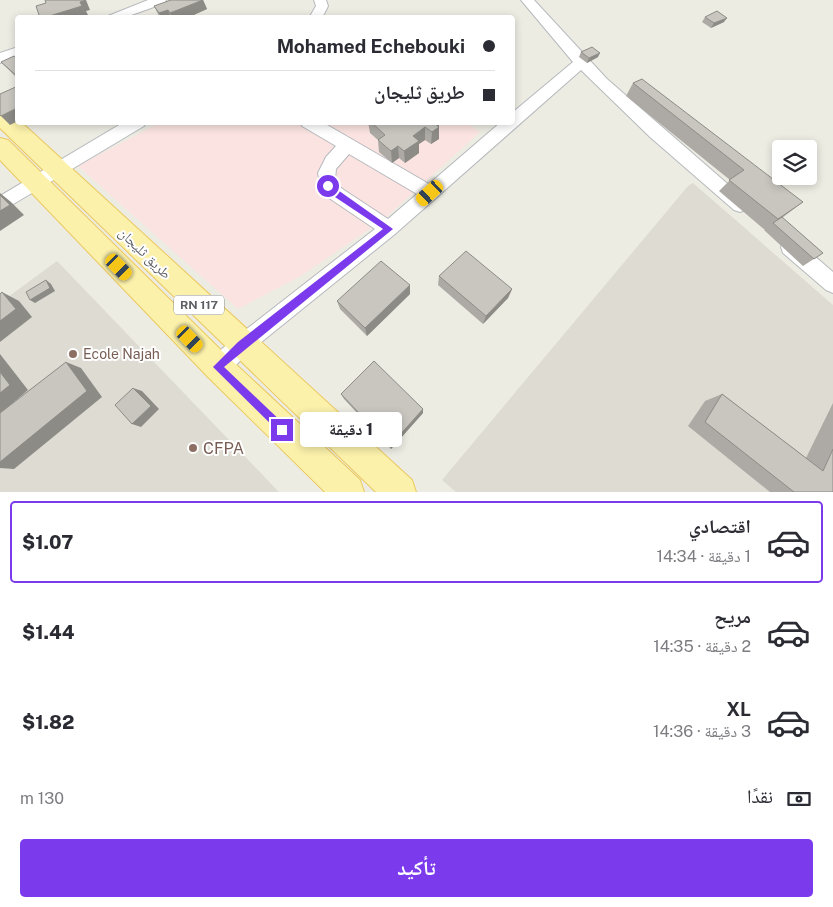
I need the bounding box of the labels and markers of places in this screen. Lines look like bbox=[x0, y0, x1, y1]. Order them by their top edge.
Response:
place label: Ecole Najah bbox=[83, 346, 160, 362]
marker: Ecole Najah bbox=[67, 348, 79, 360]
place label: CFPA bbox=[203, 439, 244, 458]
marker: CFPA bbox=[187, 442, 199, 454]

